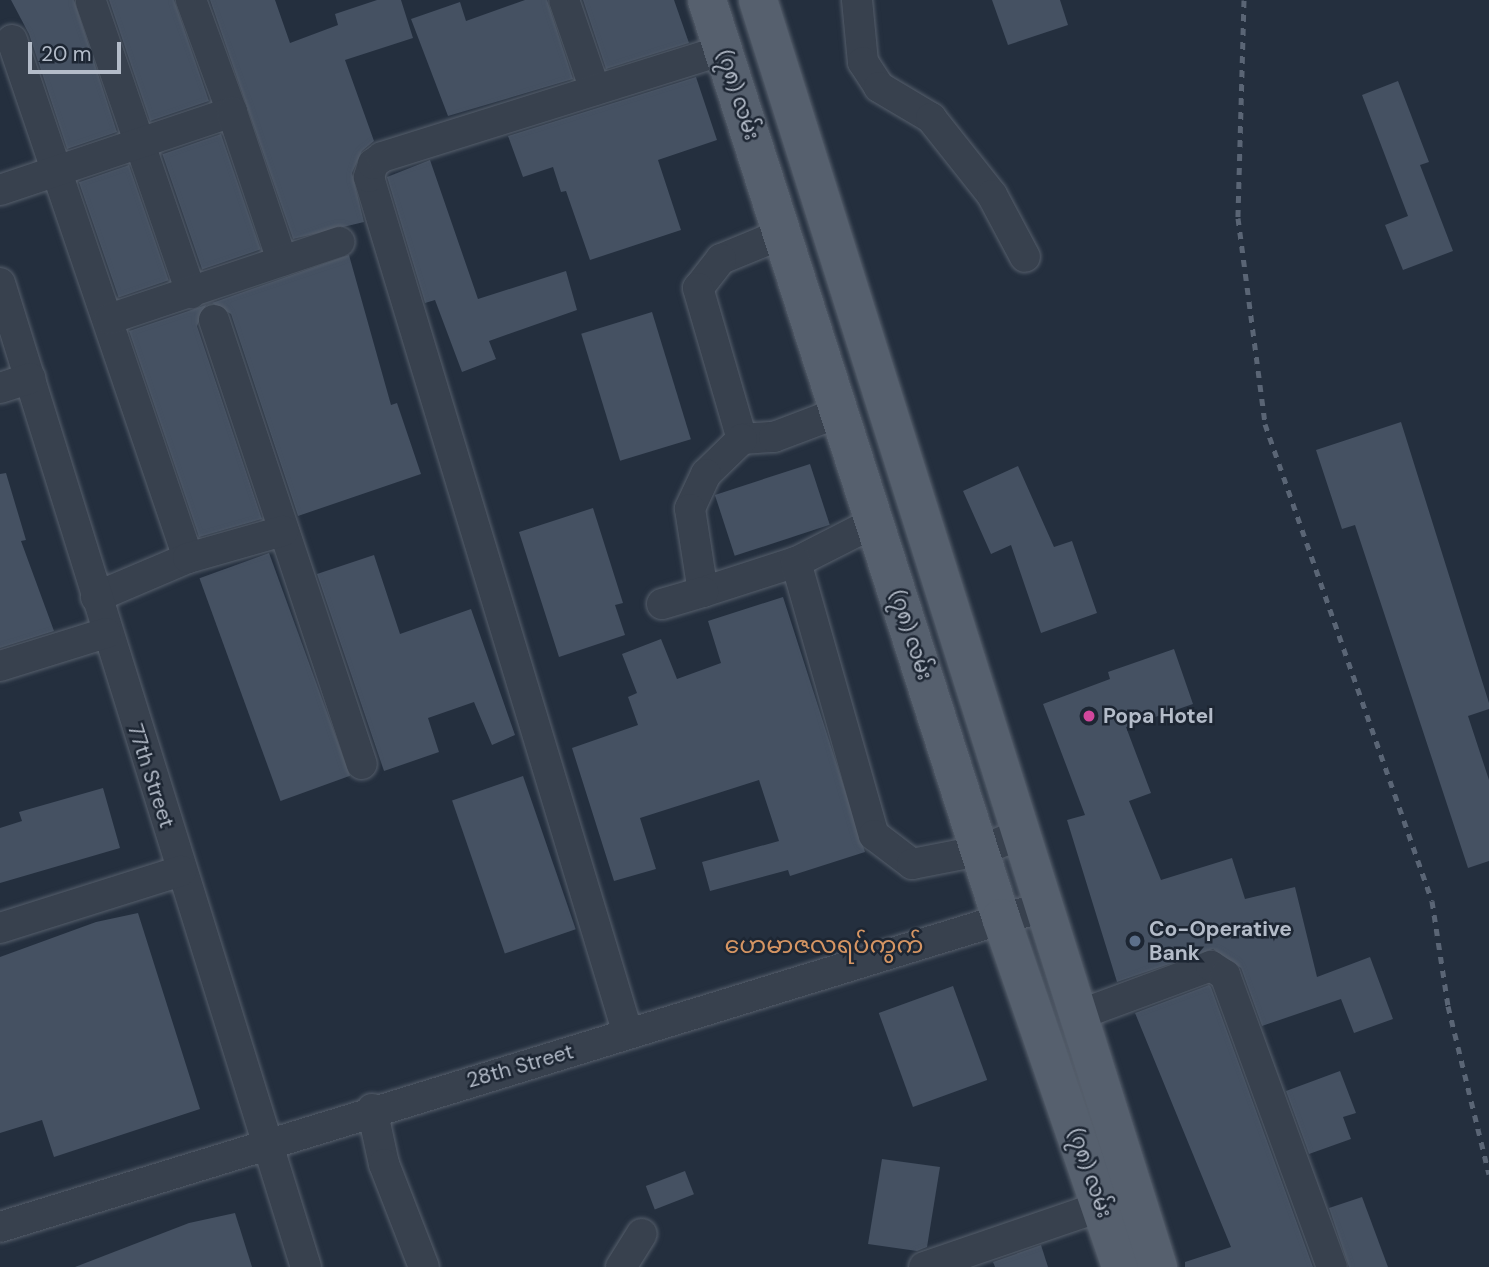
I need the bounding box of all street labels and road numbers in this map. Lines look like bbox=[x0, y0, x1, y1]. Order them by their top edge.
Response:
street label: (၇၈) လမ်း bbox=[712, 47, 764, 143]
street label: (၇၈) လမ်း bbox=[885, 587, 937, 683]
street label: 77th Street bbox=[122, 721, 180, 831]
street label: 28th Street bbox=[464, 1039, 576, 1093]
street label: (၇၈) လမ်း bbox=[1063, 1125, 1117, 1221]

